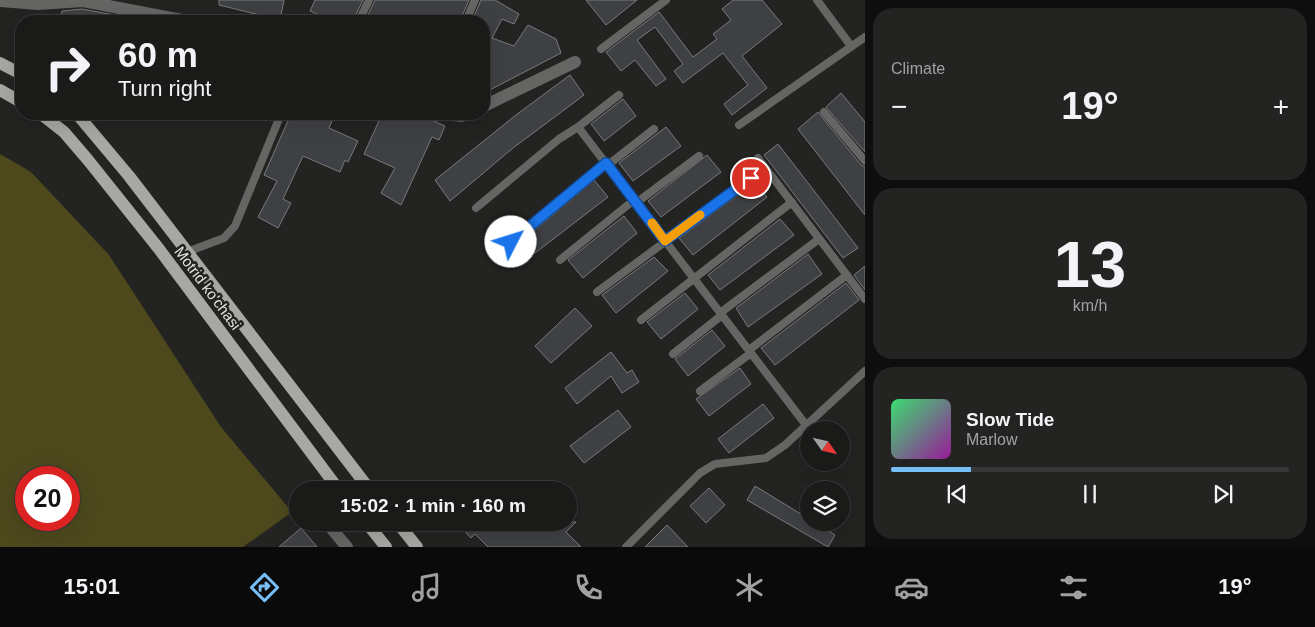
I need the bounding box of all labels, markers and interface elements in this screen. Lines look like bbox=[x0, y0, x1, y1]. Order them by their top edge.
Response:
icon: right bbox=[35, 35, 100, 100]
text: 60 m bbox=[118, 35, 198, 74]
text: Climate bbox=[891, 60, 945, 77]
text: Turn right bbox=[118, 76, 211, 101]
text: 19° bbox=[1061, 85, 1119, 127]
text: − bbox=[891, 91, 907, 122]
text: + bbox=[1273, 91, 1289, 122]
pin bbox=[730, 157, 772, 199]
icon: arrive bbox=[737, 164, 765, 192]
position arrow bbox=[484, 215, 536, 267]
text: 13 bbox=[1054, 228, 1126, 301]
street label: Motrid ko'chasi bbox=[171, 243, 245, 333]
text: km/h bbox=[1073, 297, 1107, 314]
text: Slow Tide bbox=[966, 409, 1054, 430]
north arrow bbox=[800, 421, 850, 471]
map controls bbox=[800, 421, 850, 531]
text: Marlow bbox=[966, 431, 1018, 448]
speed limit sign: 20 bbox=[15, 466, 80, 531]
icon: previous bbox=[943, 480, 971, 508]
icon: pause bbox=[1076, 480, 1104, 508]
icon: next bbox=[1209, 480, 1237, 508]
button: layers bbox=[800, 481, 850, 531]
text: 15:02 · 1 min · 160 m bbox=[340, 495, 526, 516]
icon: directions bbox=[247, 570, 282, 605]
icon: music bbox=[409, 570, 444, 605]
icon: phone bbox=[571, 570, 606, 605]
icon: climate bbox=[732, 570, 767, 605]
icon: car bbox=[894, 570, 929, 605]
icon: filters bbox=[1056, 570, 1091, 605]
text: 15:01 bbox=[63, 574, 120, 599]
text: 19° bbox=[1218, 574, 1251, 599]

